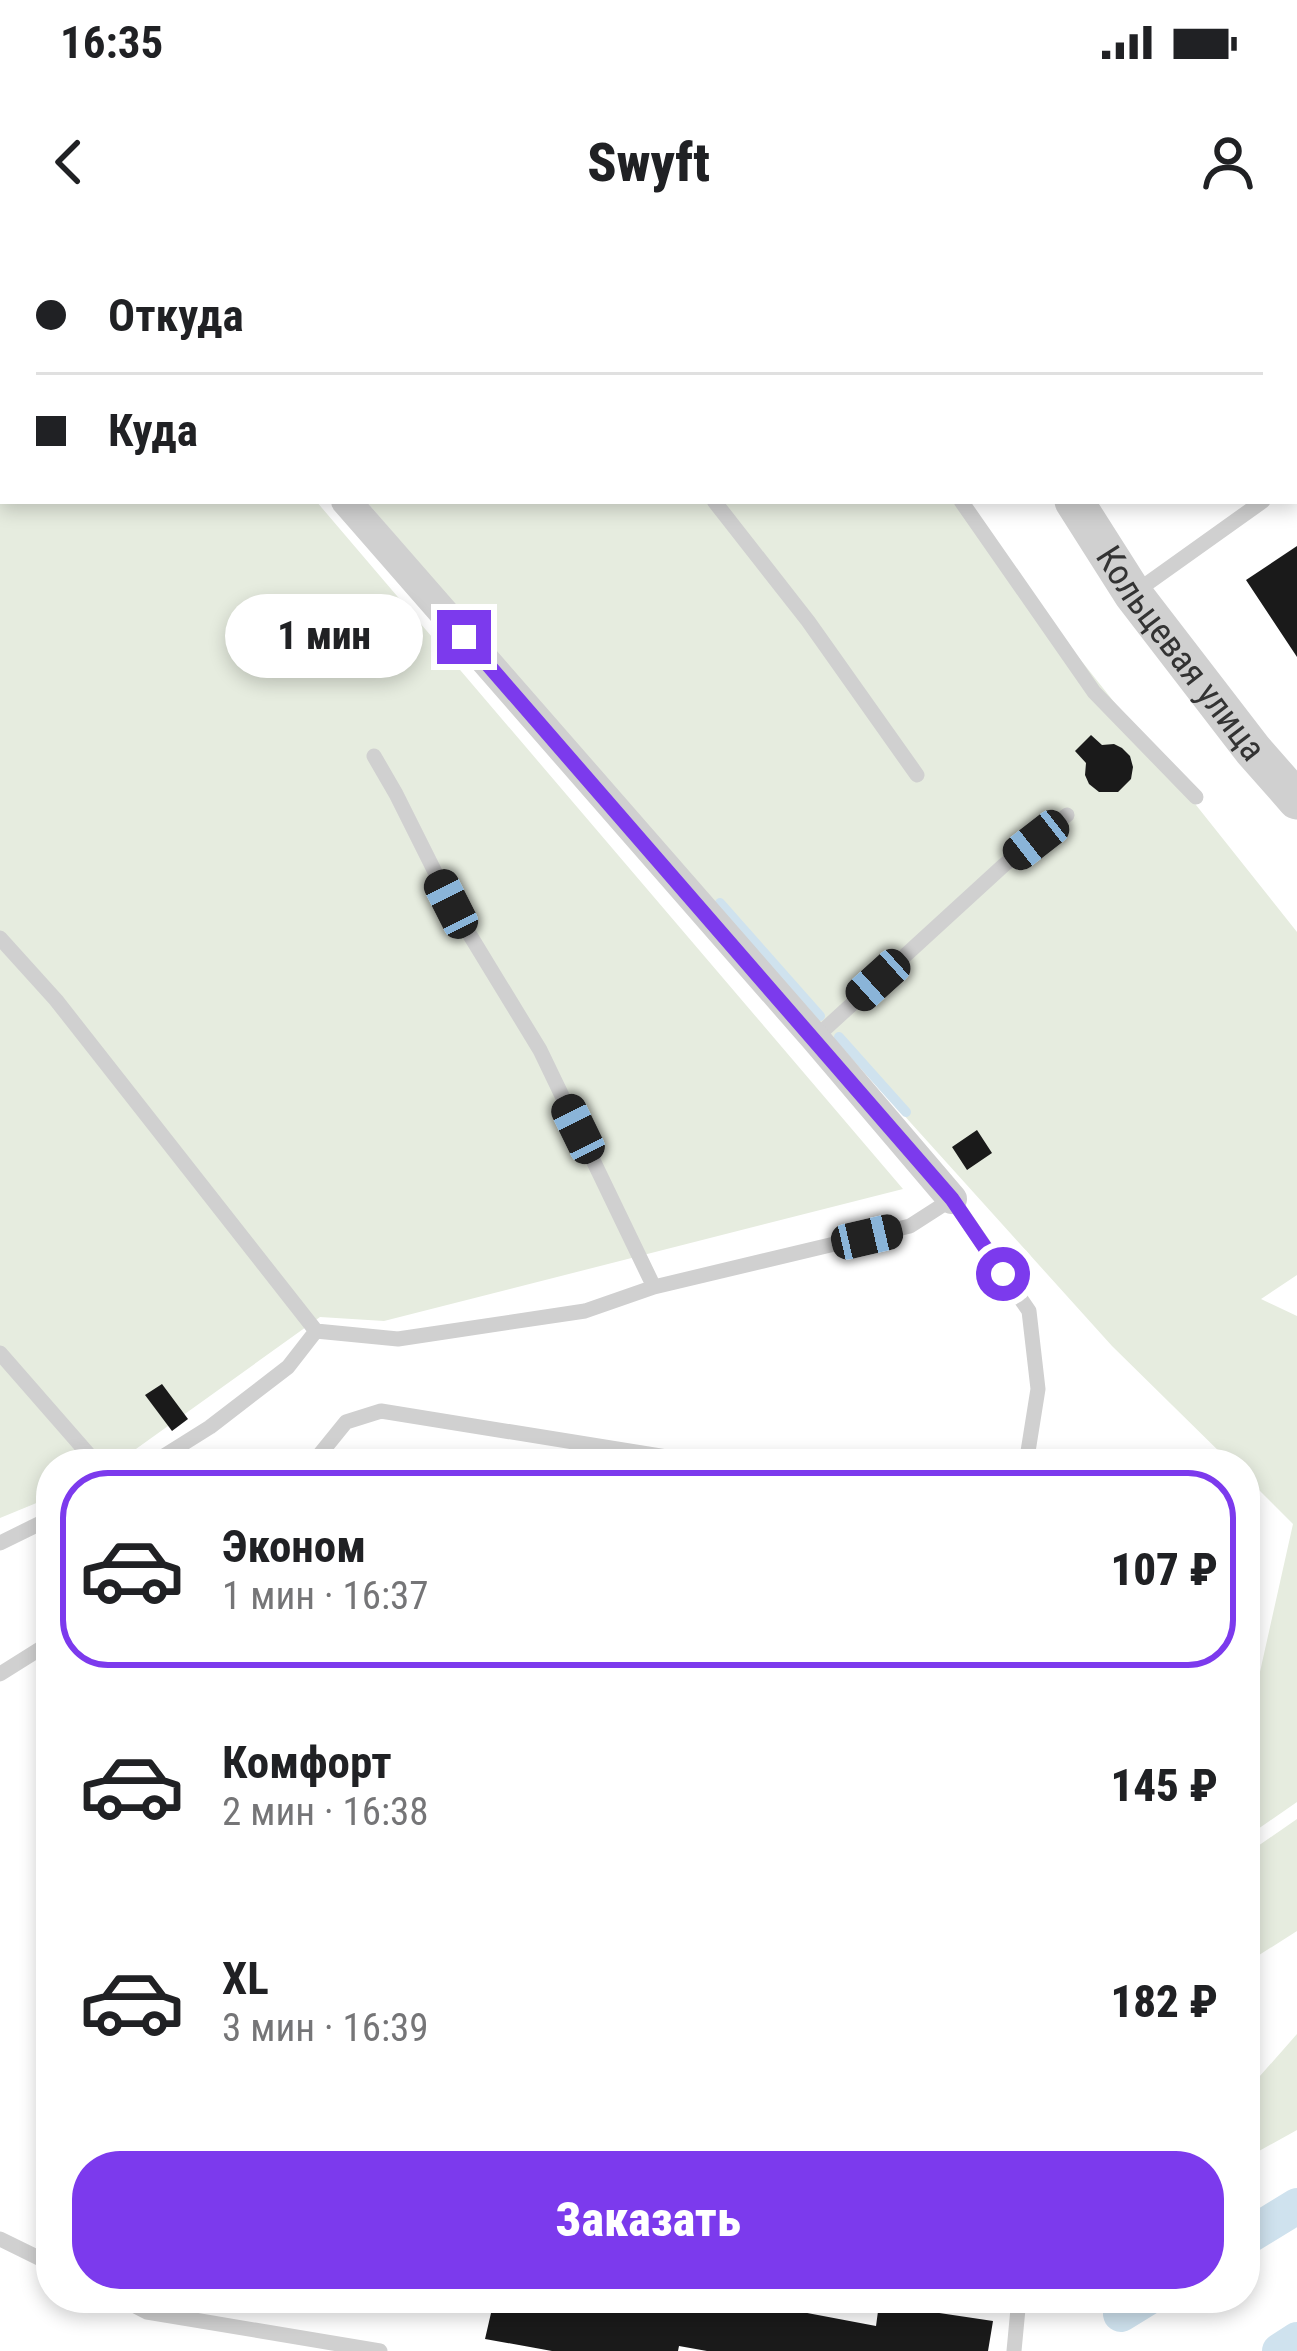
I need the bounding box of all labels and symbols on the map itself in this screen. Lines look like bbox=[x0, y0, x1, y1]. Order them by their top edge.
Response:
street label: Кольцевая улица bbox=[1087, 538, 1274, 769]
callout: 1 мин bbox=[224, 595, 422, 679]
route end bbox=[437, 610, 491, 664]
car bbox=[997, 804, 1075, 876]
car bbox=[419, 864, 483, 944]
car bbox=[839, 943, 917, 1017]
car bbox=[546, 1089, 610, 1169]
car bbox=[828, 1211, 906, 1263]
route start bbox=[976, 1247, 1030, 1301]

